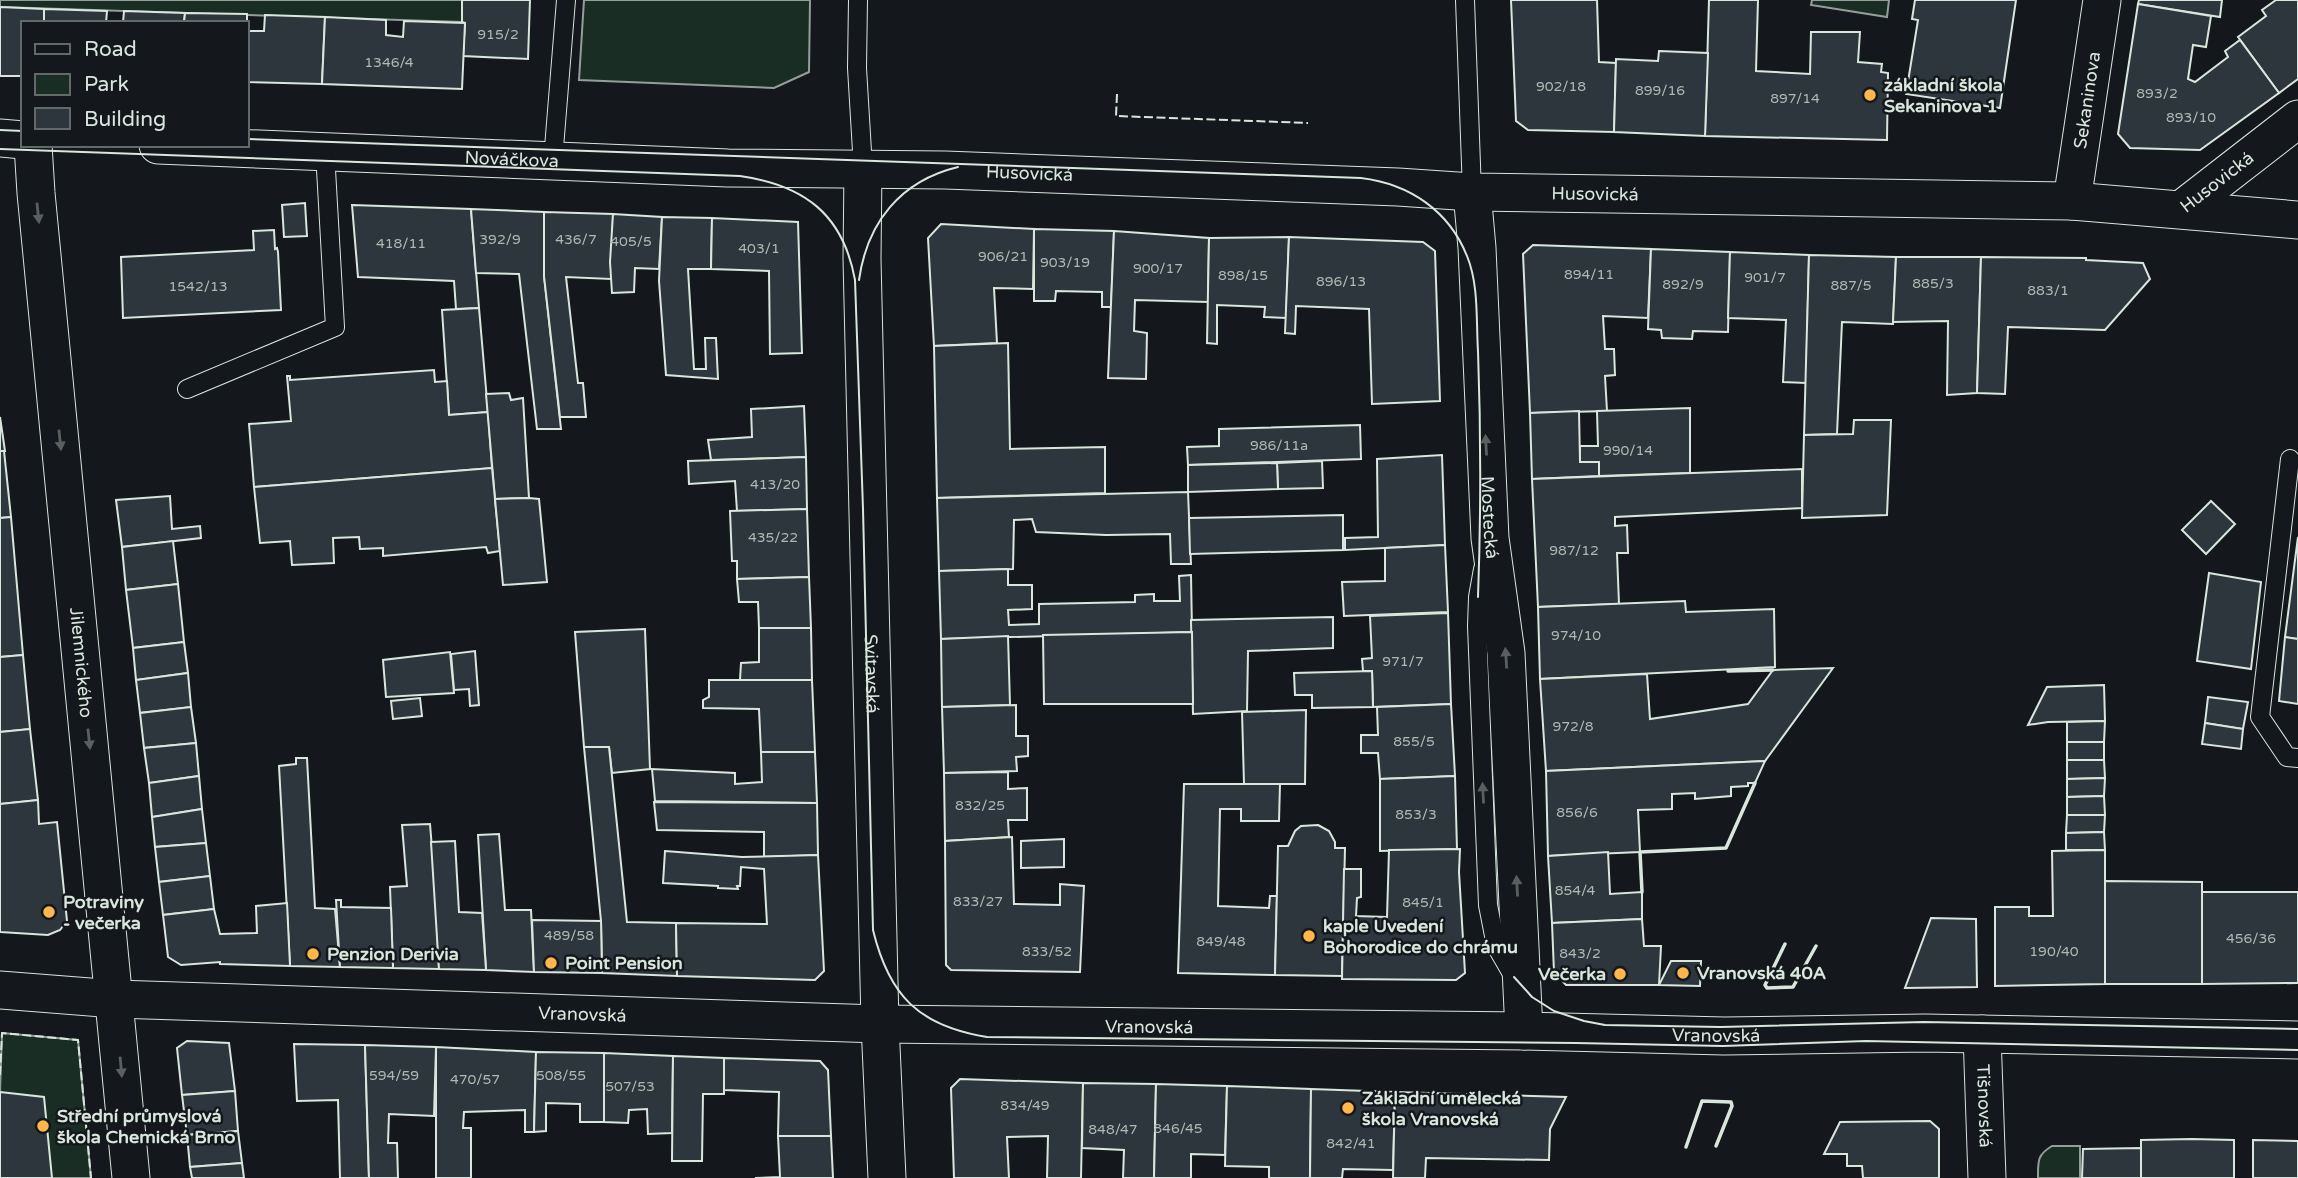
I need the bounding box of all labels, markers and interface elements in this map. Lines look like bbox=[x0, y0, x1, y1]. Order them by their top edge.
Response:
legend bbox=[21, 21, 248, 147]
house number: 915/2 bbox=[477, 26, 519, 43]
text: Road bbox=[84, 37, 137, 62]
street label: Sekaninova bbox=[2069, 50, 2105, 150]
house number: 1346/4 bbox=[364, 54, 414, 71]
text: Park bbox=[84, 72, 129, 97]
place label: základní škola Sekaninova 1 bbox=[1884, 74, 2003, 117]
house number: 902/18 bbox=[1536, 78, 1586, 95]
house number: 899/16 bbox=[1635, 82, 1685, 99]
house number: 893/2 bbox=[2136, 85, 2178, 102]
marker: základní škola Sekaninova 1 bbox=[1862, 87, 1878, 103]
house number: 897/14 bbox=[1770, 90, 1820, 107]
text: Building bbox=[84, 107, 166, 132]
house number: 893/10 bbox=[2166, 109, 2216, 126]
street label: Nováčkova bbox=[464, 146, 559, 172]
street label: Husovická bbox=[2176, 147, 2258, 217]
street label: Husovická bbox=[985, 161, 1073, 186]
street label: Husovická bbox=[1551, 182, 1639, 205]
one-way arrow bbox=[32, 203, 43, 225]
house number: 392/9 bbox=[479, 231, 521, 248]
house number: 436/7 bbox=[555, 231, 597, 248]
house number: 405/5 bbox=[610, 233, 652, 250]
house number: 418/11 bbox=[376, 235, 426, 252]
house number: 403/1 bbox=[738, 240, 780, 257]
house number: 906/21 bbox=[978, 248, 1028, 265]
house number: 903/19 bbox=[1040, 254, 1090, 271]
house number: 900/17 bbox=[1133, 260, 1183, 277]
house number: 894/11 bbox=[1564, 266, 1614, 283]
house number: 898/15 bbox=[1218, 267, 1268, 284]
house number: 901/7 bbox=[1744, 269, 1786, 286]
house number: 896/13 bbox=[1316, 273, 1366, 290]
house number: 885/3 bbox=[1912, 275, 1954, 292]
house number: 892/9 bbox=[1662, 276, 1704, 293]
house number: 887/5 bbox=[1831, 277, 1871, 294]
house number: 1542/13 bbox=[169, 278, 227, 295]
house number: 883/1 bbox=[2027, 282, 2069, 299]
one-way arrow bbox=[55, 429, 66, 451]
one-way arrow bbox=[1480, 434, 1491, 456]
house number: 986/11a bbox=[1250, 437, 1308, 454]
house number: 990/14 bbox=[1603, 442, 1653, 459]
house number: 413/20 bbox=[750, 476, 800, 493]
street label: Mostecká bbox=[1476, 476, 1504, 560]
house number: 435/22 bbox=[748, 529, 798, 546]
house number: 987/12 bbox=[1549, 542, 1599, 559]
street label: Jilemnického bbox=[65, 606, 98, 719]
house number: 974/10 bbox=[1551, 627, 1601, 644]
street label: Svitavská bbox=[860, 634, 884, 714]
one-way arrow bbox=[1500, 647, 1511, 669]
house number: 971/7 bbox=[1382, 653, 1424, 670]
house number: 972/8 bbox=[1552, 718, 1594, 735]
one-way arrow bbox=[84, 729, 95, 751]
house number: 855/5 bbox=[1393, 733, 1435, 750]
one-way arrow bbox=[1477, 781, 1488, 803]
house number: 832/25 bbox=[955, 797, 1005, 814]
house number: 856/6 bbox=[1556, 804, 1598, 821]
house number: 853/3 bbox=[1395, 806, 1437, 823]
one-way arrow bbox=[1512, 874, 1523, 896]
house number: 854/4 bbox=[1555, 882, 1595, 899]
place label: Potraviny - večerka bbox=[63, 891, 144, 934]
house number: 833/27 bbox=[953, 893, 1003, 910]
house number: 845/1 bbox=[1402, 894, 1444, 911]
marker: Potraviny - večerka bbox=[41, 904, 57, 920]
place label: kaple Uvedení Bohorodice do chrámu bbox=[1323, 915, 1518, 958]
house number: 489/58 bbox=[544, 927, 594, 944]
marker: kaple Uvedení Bohorodice do chrámu bbox=[1301, 928, 1317, 944]
house number: 456/36 bbox=[2226, 930, 2276, 947]
house number: 849/48 bbox=[1196, 933, 1246, 950]
place label: Penzion Derivia bbox=[327, 943, 459, 965]
house number: 833/52 bbox=[1022, 943, 1072, 960]
house number: 190/40 bbox=[2029, 943, 2079, 960]
house number: 843/2 bbox=[1559, 945, 1601, 962]
marker: Penzion Derivia bbox=[305, 946, 321, 962]
place label: Point Pension bbox=[565, 952, 683, 974]
marker: Point Pension bbox=[543, 955, 559, 971]
place label: Vranovská 40A bbox=[1697, 962, 1826, 984]
place label: Večerka bbox=[1538, 963, 1606, 985]
marker: Vranovská 40A bbox=[1675, 965, 1691, 981]
marker: Večerka bbox=[1612, 966, 1628, 982]
street label: Vranovská bbox=[538, 1002, 627, 1027]
street label: Vranovská bbox=[1105, 1015, 1194, 1038]
street label: Vranovská bbox=[1672, 1024, 1761, 1047]
one-way arrow bbox=[116, 1056, 127, 1078]
street label: Tišnovská bbox=[1972, 1064, 1997, 1148]
house number: 594/59 bbox=[369, 1067, 419, 1084]
house number: 508/55 bbox=[536, 1067, 586, 1084]
house number: 470/57 bbox=[450, 1071, 500, 1088]
house number: 507/53 bbox=[605, 1078, 655, 1095]
place label: Základní umělecká škola Vranovská bbox=[1362, 1087, 1521, 1130]
house number: 834/49 bbox=[1000, 1097, 1050, 1114]
marker: Základní umělecká škola Vranovská bbox=[1340, 1100, 1356, 1116]
place label: Střední průmyslová škola Chemická Brno bbox=[57, 1105, 235, 1148]
marker: Střední průmyslová škola Chemická Brno bbox=[35, 1118, 51, 1134]
house number: 846/45 bbox=[1153, 1120, 1203, 1137]
house number: 848/47 bbox=[1088, 1121, 1138, 1138]
house number: 842/41 bbox=[1326, 1135, 1376, 1152]

